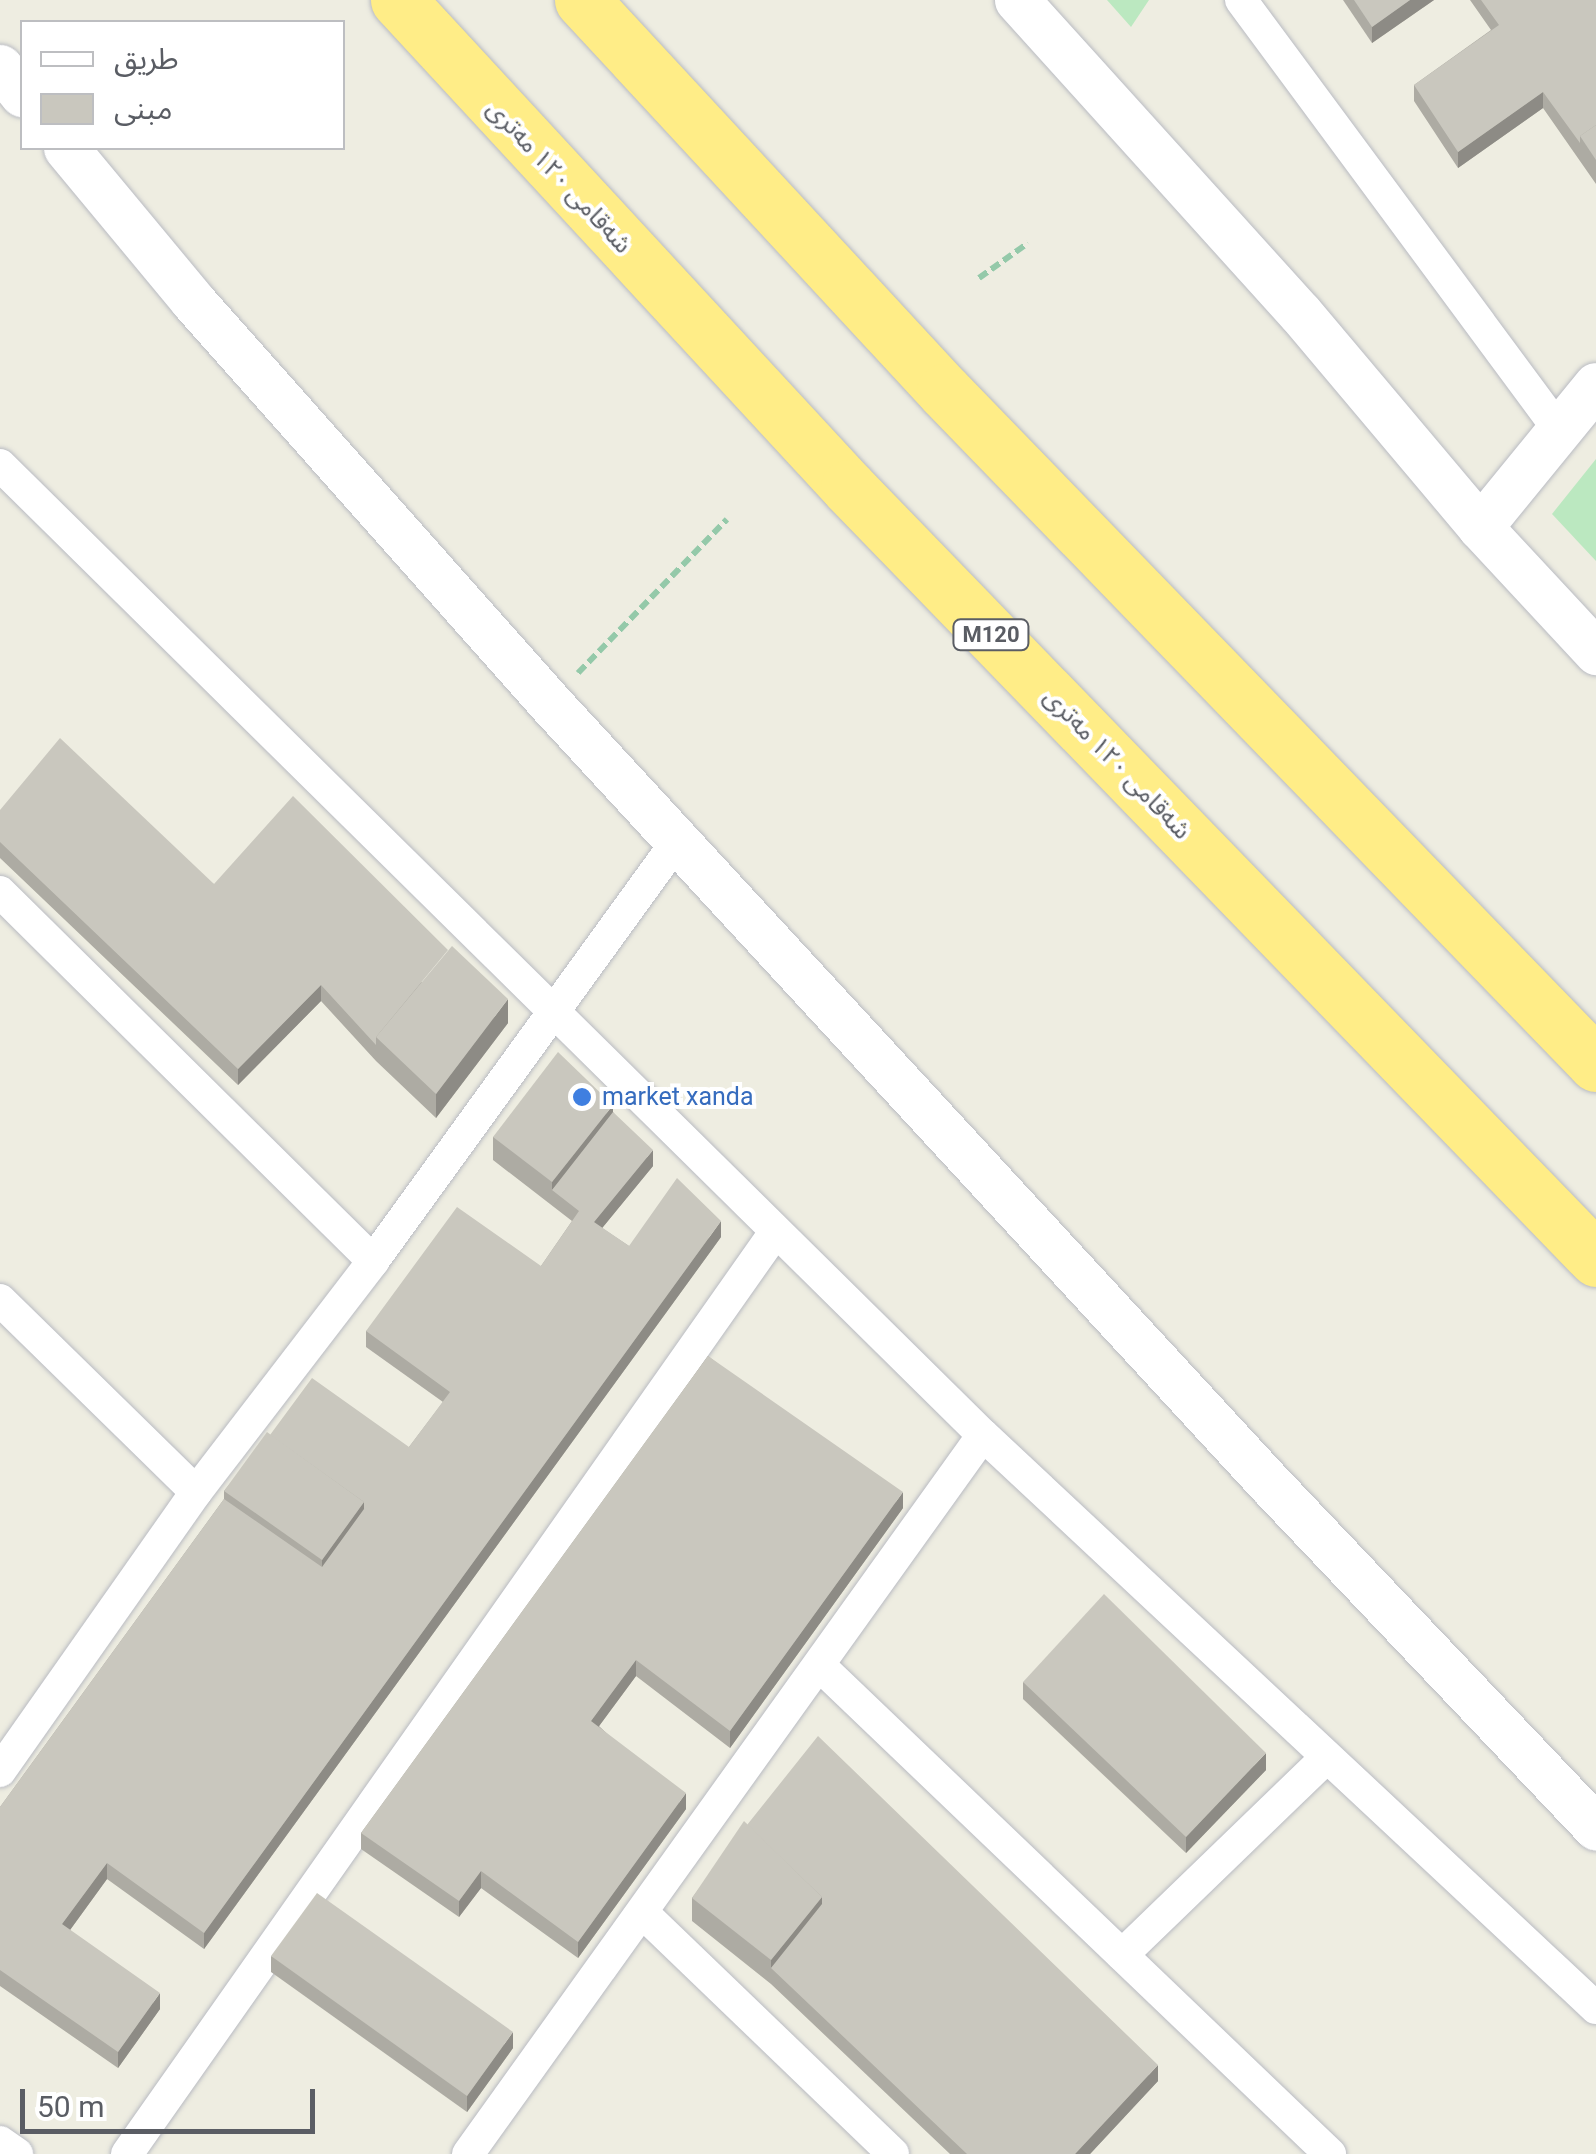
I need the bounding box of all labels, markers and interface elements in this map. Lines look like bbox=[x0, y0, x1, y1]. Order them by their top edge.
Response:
legend bbox=[20, 20, 345, 150]
text: طريق bbox=[114, 41, 179, 76]
text: مبنى bbox=[114, 91, 172, 126]
street label: شەقامی ١٢٠ مەتری bbox=[480, 94, 638, 260]
road number: M120 bbox=[951, 618, 1031, 652]
street label: شەقامی ١٢٠ مەتری bbox=[1037, 682, 1197, 846]
place label: market xanda bbox=[602, 1082, 754, 1112]
marker: market xanda bbox=[571, 1086, 593, 1108]
scale bar bbox=[25, 2069, 320, 2131]
text: 50 m bbox=[37, 2089, 104, 2124]

